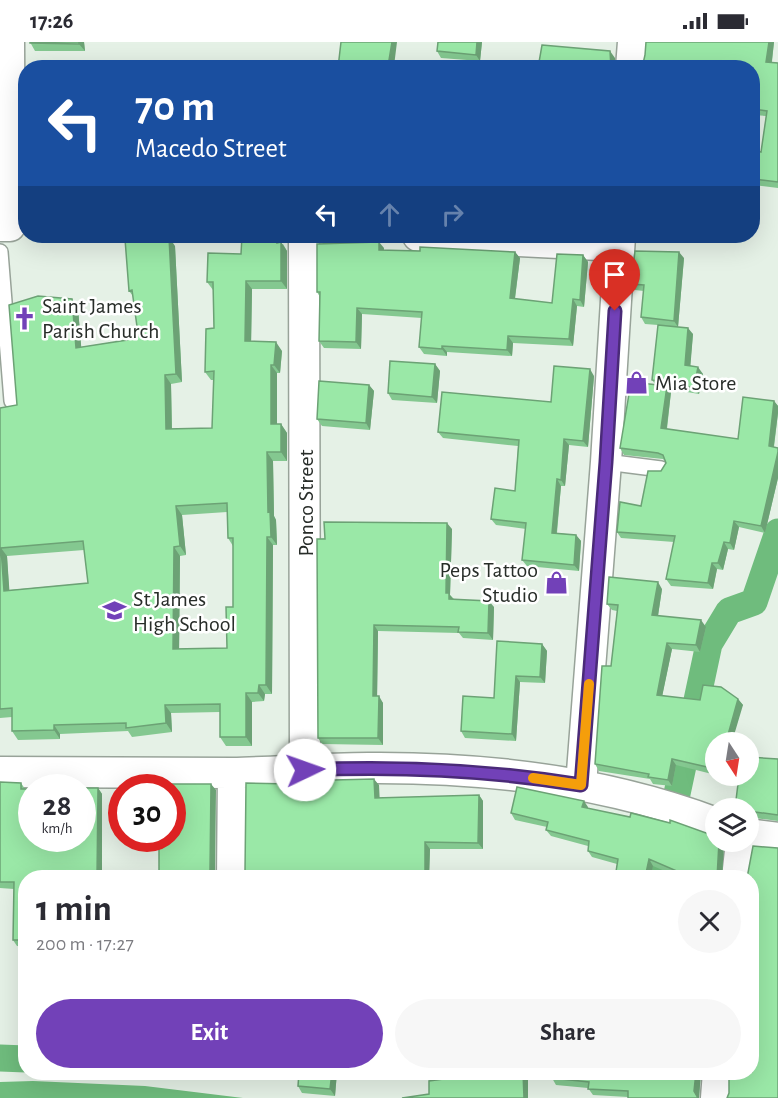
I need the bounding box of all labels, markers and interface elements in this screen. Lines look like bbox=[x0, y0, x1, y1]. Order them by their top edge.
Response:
text: 17:26 bbox=[30, 10, 73, 32]
icon: left bbox=[36, 84, 114, 162]
text: 70 m bbox=[135, 86, 215, 128]
text: Macedo Street bbox=[135, 135, 287, 162]
icon: left bbox=[310, 198, 343, 231]
icon: ahead bbox=[373, 198, 406, 231]
icon: right bbox=[436, 198, 469, 231]
pin bbox=[589, 249, 640, 311]
icon: arrive bbox=[598, 258, 631, 291]
place label: Saint James Parish Church bbox=[42, 295, 159, 342]
church icon: Saint James Parish Church bbox=[11, 305, 37, 331]
shop icon: Mia Store bbox=[624, 369, 650, 395]
place label: Mia Store bbox=[655, 372, 736, 394]
street label: Ponco Street bbox=[295, 449, 317, 557]
place label: Peps Tattoo Studio bbox=[440, 559, 538, 606]
shop icon: Peps Tattoo Studio bbox=[543, 569, 569, 595]
place label: St James High School bbox=[133, 588, 236, 635]
school or university icon: St James High School bbox=[102, 598, 128, 624]
north arrow bbox=[705, 732, 759, 786]
map controls bbox=[705, 732, 759, 852]
position arrow bbox=[273, 738, 337, 802]
speed limit sign: 30 bbox=[108, 774, 186, 852]
text: 28 bbox=[43, 791, 71, 821]
button: layers bbox=[705, 798, 759, 852]
text: km/h bbox=[42, 821, 72, 836]
button: close bbox=[678, 890, 741, 953]
text: 1 min bbox=[36, 891, 112, 927]
text: 200 m · 17:27 bbox=[36, 934, 134, 954]
button: Exit bbox=[36, 999, 383, 1068]
button: Share bbox=[395, 999, 741, 1068]

